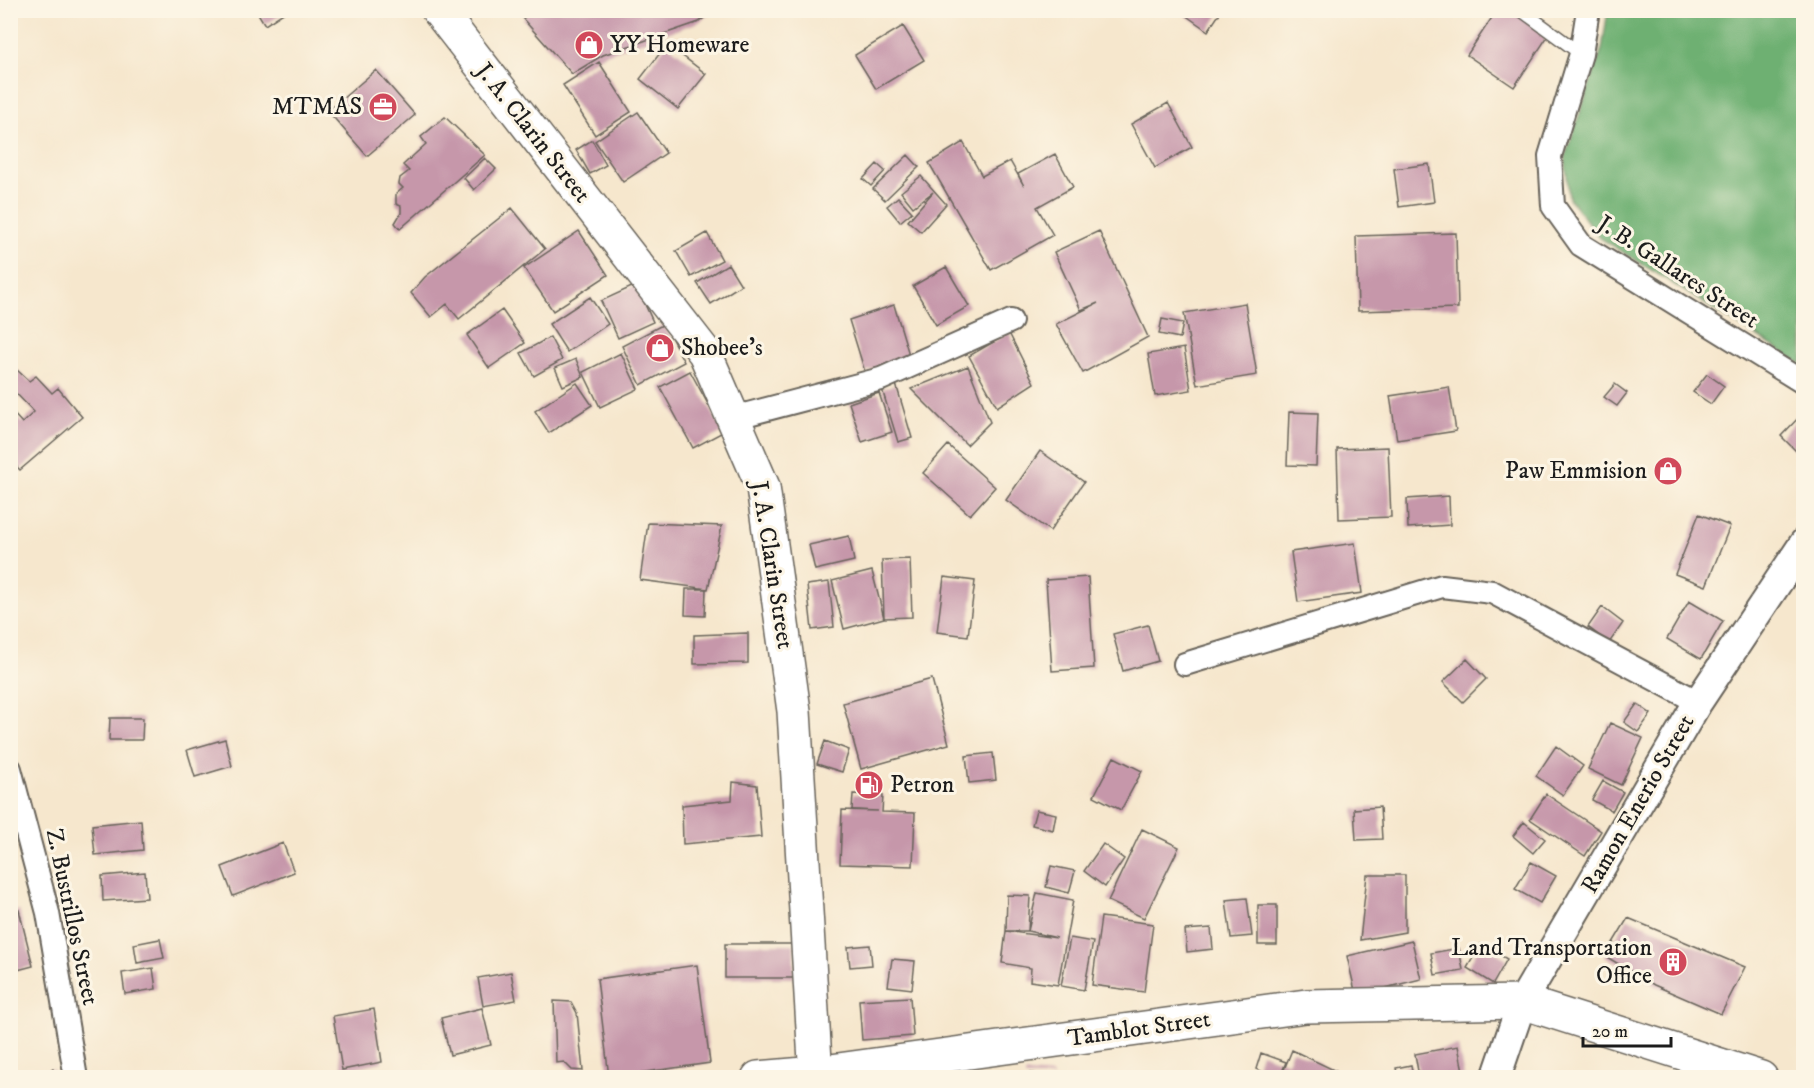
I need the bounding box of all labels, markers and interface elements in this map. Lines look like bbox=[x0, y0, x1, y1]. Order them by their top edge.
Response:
shop icon: YY Homeware bbox=[573, 29, 605, 61]
place label: YY Homeware bbox=[610, 30, 750, 60]
street label: J. A. Clarin Street bbox=[468, 55, 597, 209]
office icon: MTMAS bbox=[367, 91, 399, 123]
place label: MTMAS bbox=[272, 92, 362, 122]
street label: J. B. Gallares Street bbox=[1590, 208, 1765, 335]
shop icon: Shobee's bbox=[644, 332, 676, 364]
place label: Shobee's bbox=[681, 333, 763, 363]
shop icon: Paw Emmision bbox=[1652, 455, 1684, 487]
place label: Paw Emmision bbox=[1505, 456, 1647, 486]
street label: J. A. Clarin Street bbox=[744, 477, 800, 651]
street label: Ramon Enerio Street bbox=[1575, 709, 1702, 899]
fuel station icon: Petron bbox=[853, 769, 885, 801]
place label: Petron bbox=[890, 770, 955, 800]
street label: Z. Bustrillos Street bbox=[39, 826, 105, 1008]
place label: Land Transportation Office bbox=[1451, 933, 1652, 991]
building icon: Land Transportation Office bbox=[1657, 946, 1689, 978]
street label: Tamblot Street bbox=[1066, 1004, 1213, 1054]
scale bar bbox=[1583, 1010, 1672, 1048]
text: 20 m bbox=[1592, 1021, 1628, 1043]

